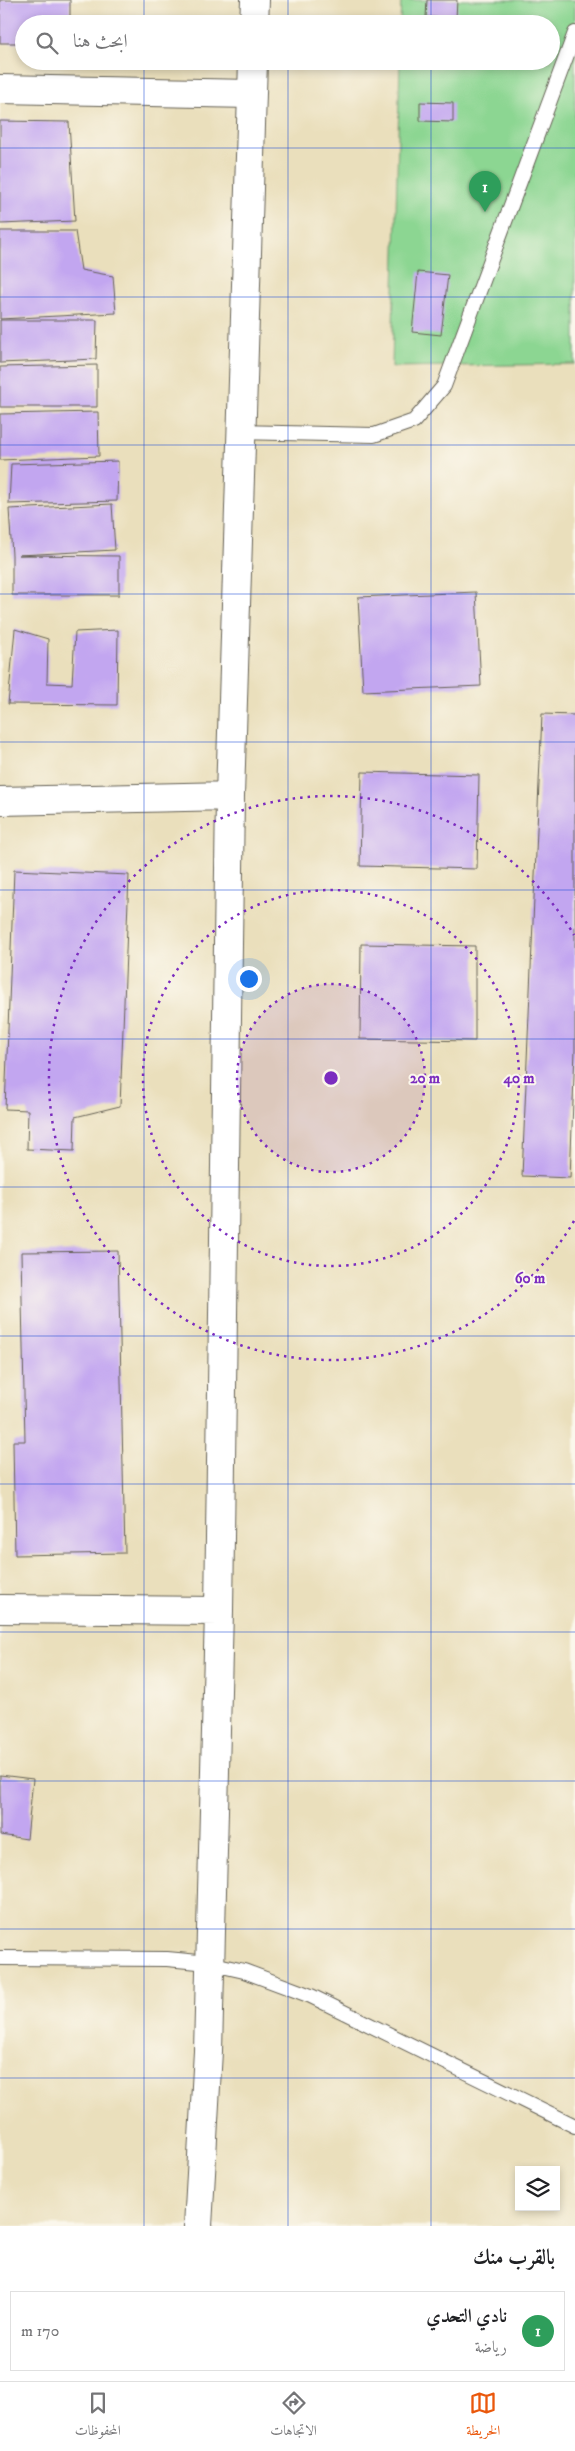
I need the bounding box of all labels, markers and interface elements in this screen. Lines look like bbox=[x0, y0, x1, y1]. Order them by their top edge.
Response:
search box bbox=[15, 15, 560, 70]
icon: search bbox=[33, 29, 61, 57]
text: ابحث هنا bbox=[73, 30, 128, 53]
pin: 1 bbox=[469, 171, 501, 212]
your location bbox=[236, 966, 262, 992]
centre of rings bbox=[322, 1069, 340, 1087]
text: 20 m bbox=[410, 1069, 441, 1088]
text: 40 m bbox=[502, 1069, 535, 1088]
text: 60 m bbox=[515, 1269, 546, 1288]
map controls bbox=[515, 2166, 560, 2211]
button: layers bbox=[515, 2166, 560, 2211]
text: بالقرب منك bbox=[473, 2245, 555, 2271]
text: نادي التحدي bbox=[426, 2305, 507, 2328]
text: 170 m bbox=[21, 2321, 59, 2341]
text: 1 bbox=[535, 2321, 541, 2341]
text: رياضة bbox=[475, 2337, 507, 2357]
tab: المحفوظات bbox=[75, 2389, 121, 2444]
tab: الاتجاهات bbox=[270, 2389, 317, 2444]
tab: الخريطة bbox=[466, 2389, 500, 2444]

